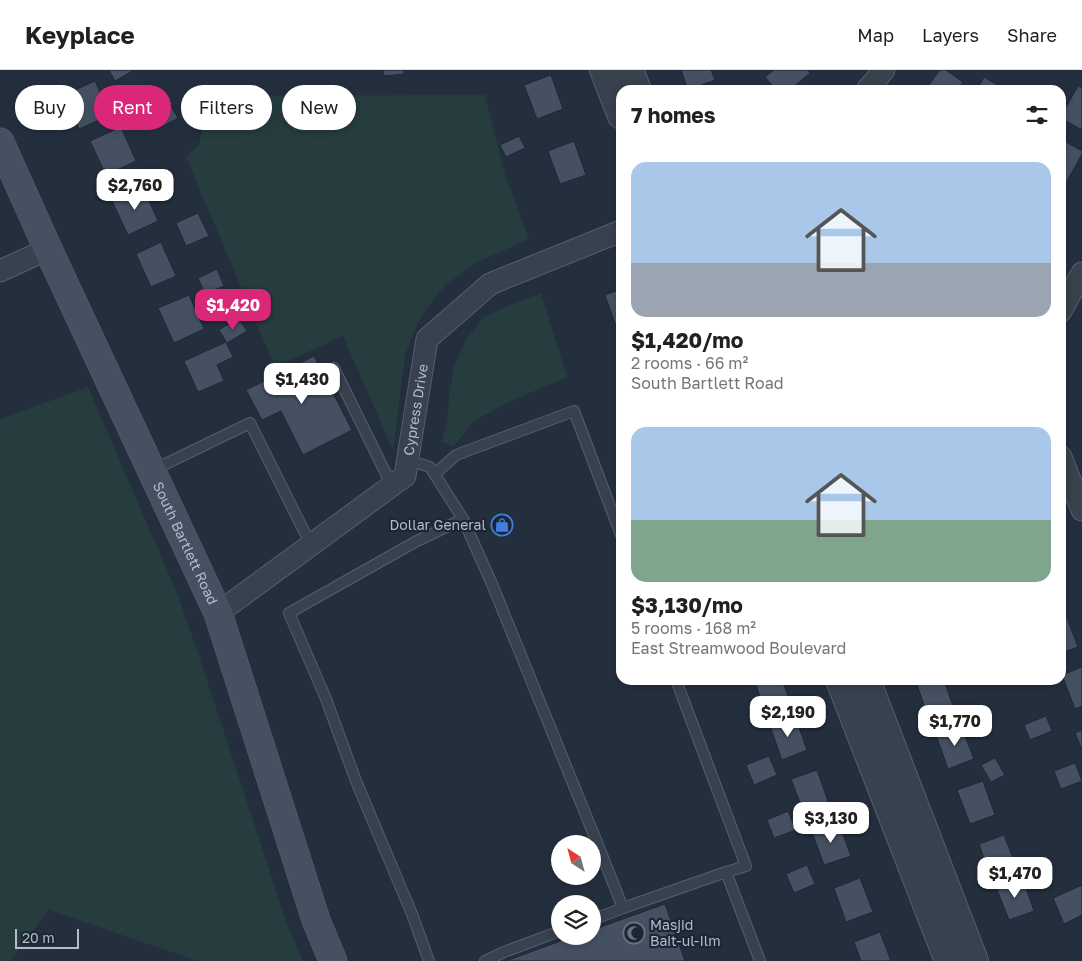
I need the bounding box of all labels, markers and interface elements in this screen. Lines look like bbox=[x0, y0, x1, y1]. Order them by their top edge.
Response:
text: Keyplace bbox=[25, 20, 135, 49]
text: Map bbox=[857, 24, 894, 46]
text: Layers bbox=[922, 24, 979, 46]
text: Share bbox=[1007, 24, 1057, 46]
chip: Buy bbox=[15, 85, 84, 130]
chip: Rent bbox=[94, 85, 171, 130]
chip: Filters bbox=[181, 85, 272, 130]
chip: New bbox=[282, 85, 356, 130]
icon: filters bbox=[1023, 101, 1051, 129]
text: 7 homes bbox=[631, 102, 716, 128]
pin: $2,760 bbox=[94, 168, 176, 211]
text: $2,760 bbox=[108, 175, 162, 195]
icon: home bbox=[796, 195, 886, 285]
pin: $1,420 bbox=[192, 288, 274, 331]
text: $1,420 bbox=[206, 295, 260, 315]
text: $1,420/mo bbox=[631, 327, 743, 353]
text: 2 rooms · 66 m² bbox=[631, 353, 748, 373]
pin: $1,430 bbox=[261, 362, 343, 405]
street label: Cypress Drive bbox=[399, 363, 431, 457]
text: $1,430 bbox=[275, 369, 329, 389]
text: South Bartlett Road bbox=[631, 373, 784, 393]
icon: home bbox=[796, 460, 886, 550]
street label: South Bartlett Road bbox=[150, 479, 222, 607]
shop icon: Dollar General bbox=[490, 513, 514, 537]
place label: Dollar General bbox=[390, 516, 486, 533]
text: $3,130/mo bbox=[631, 592, 743, 618]
text: 5 rooms · 168 m² bbox=[631, 618, 756, 638]
text: East Streamwood Boulevard bbox=[631, 638, 846, 658]
pin: $2,190 bbox=[747, 696, 829, 738]
text: $2,190 bbox=[761, 702, 815, 722]
pin: $1,770 bbox=[914, 704, 996, 747]
text: $1,770 bbox=[929, 711, 981, 731]
pin: $3,130 bbox=[790, 802, 872, 844]
text: $3,130 bbox=[804, 808, 858, 828]
north arrow bbox=[551, 835, 601, 885]
map controls bbox=[551, 835, 601, 945]
pin: $1,470 bbox=[974, 856, 1056, 899]
text: $1,470 bbox=[988, 863, 1042, 883]
button: layers bbox=[551, 895, 601, 945]
place label: Masjid Bait-ul-Ilm bbox=[650, 916, 721, 949]
mosque icon: Masjid Bait-ul-Ilm bbox=[622, 921, 646, 945]
scale bar bbox=[15, 926, 79, 949]
text: 20 m bbox=[22, 929, 55, 946]

